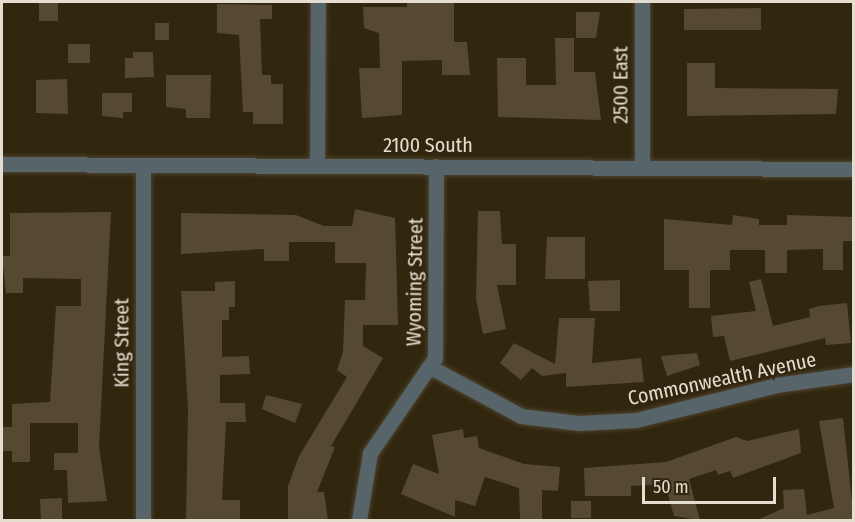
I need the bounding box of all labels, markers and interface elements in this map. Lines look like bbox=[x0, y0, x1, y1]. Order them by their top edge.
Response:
street label: 2500 East bbox=[609, 46, 633, 124]
street label: 2100 South bbox=[383, 133, 473, 157]
street label: Wyoming Street bbox=[402, 218, 428, 346]
street label: King Street bbox=[110, 298, 134, 388]
street label: Commonwealth Avenue bbox=[626, 347, 818, 411]
scale bar bbox=[645, 465, 778, 503]
text: 50 m bbox=[653, 476, 689, 498]

